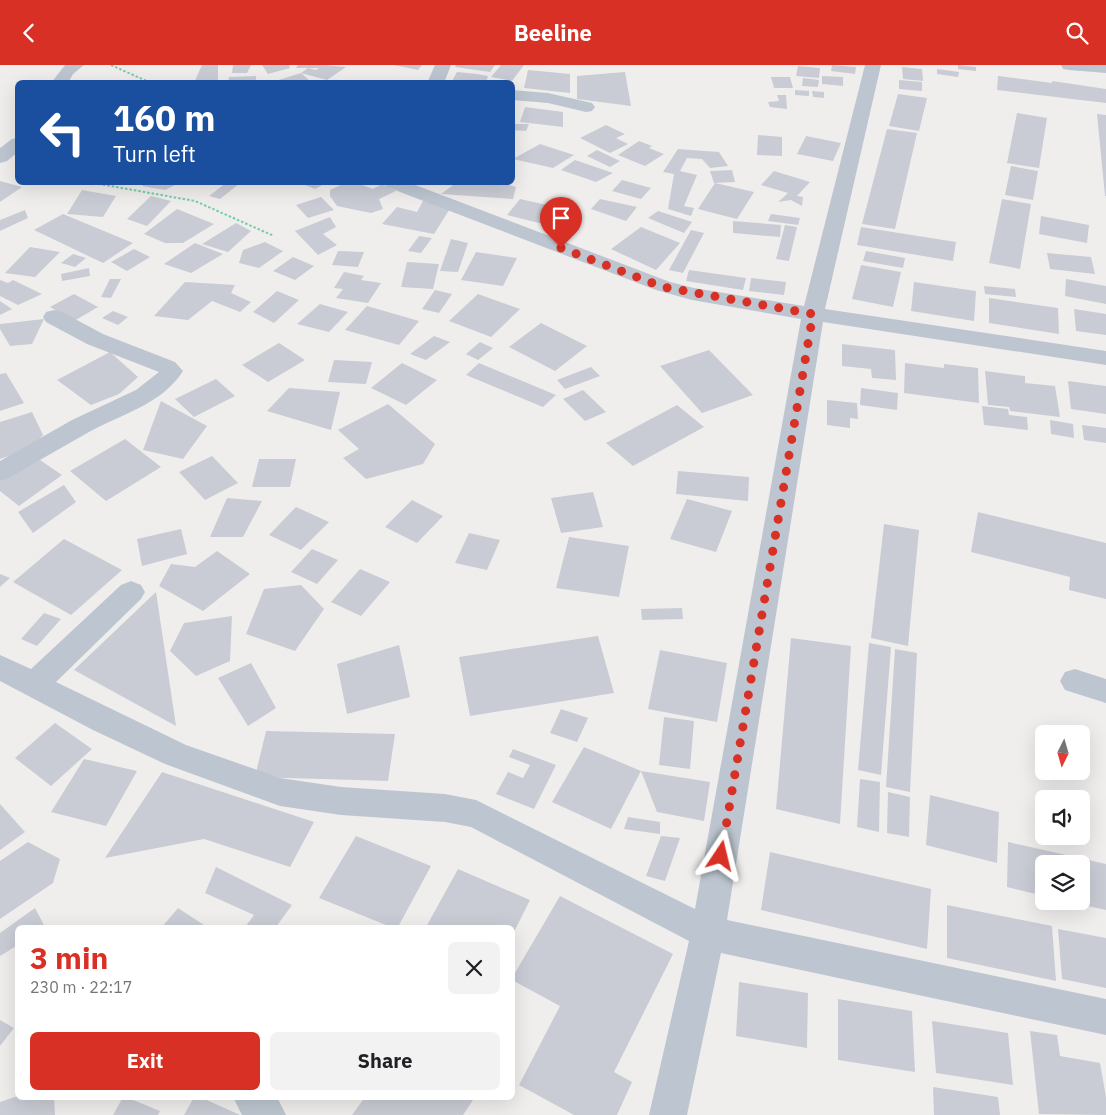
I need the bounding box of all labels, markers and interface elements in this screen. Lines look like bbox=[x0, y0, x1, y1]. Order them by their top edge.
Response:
text: Beeline bbox=[514, 18, 592, 47]
icon: back bbox=[15, 19, 43, 47]
icon: search bbox=[1063, 19, 1091, 47]
text: 160 m bbox=[113, 95, 216, 141]
icon: left bbox=[30, 100, 95, 165]
text: Turn left bbox=[113, 139, 196, 168]
pin bbox=[540, 197, 582, 248]
icon: arrive bbox=[547, 204, 575, 232]
north arrow bbox=[1035, 725, 1090, 780]
map controls bbox=[1035, 725, 1090, 910]
button: sound bbox=[1035, 790, 1090, 845]
position arrow bbox=[694, 829, 746, 881]
button: layers bbox=[1035, 855, 1090, 910]
text: 3 min bbox=[30, 938, 108, 977]
button: close bbox=[448, 942, 500, 994]
text: 230 m · 22:17 bbox=[30, 977, 132, 997]
button: Exit bbox=[30, 1032, 260, 1090]
button: Share bbox=[270, 1032, 500, 1090]

